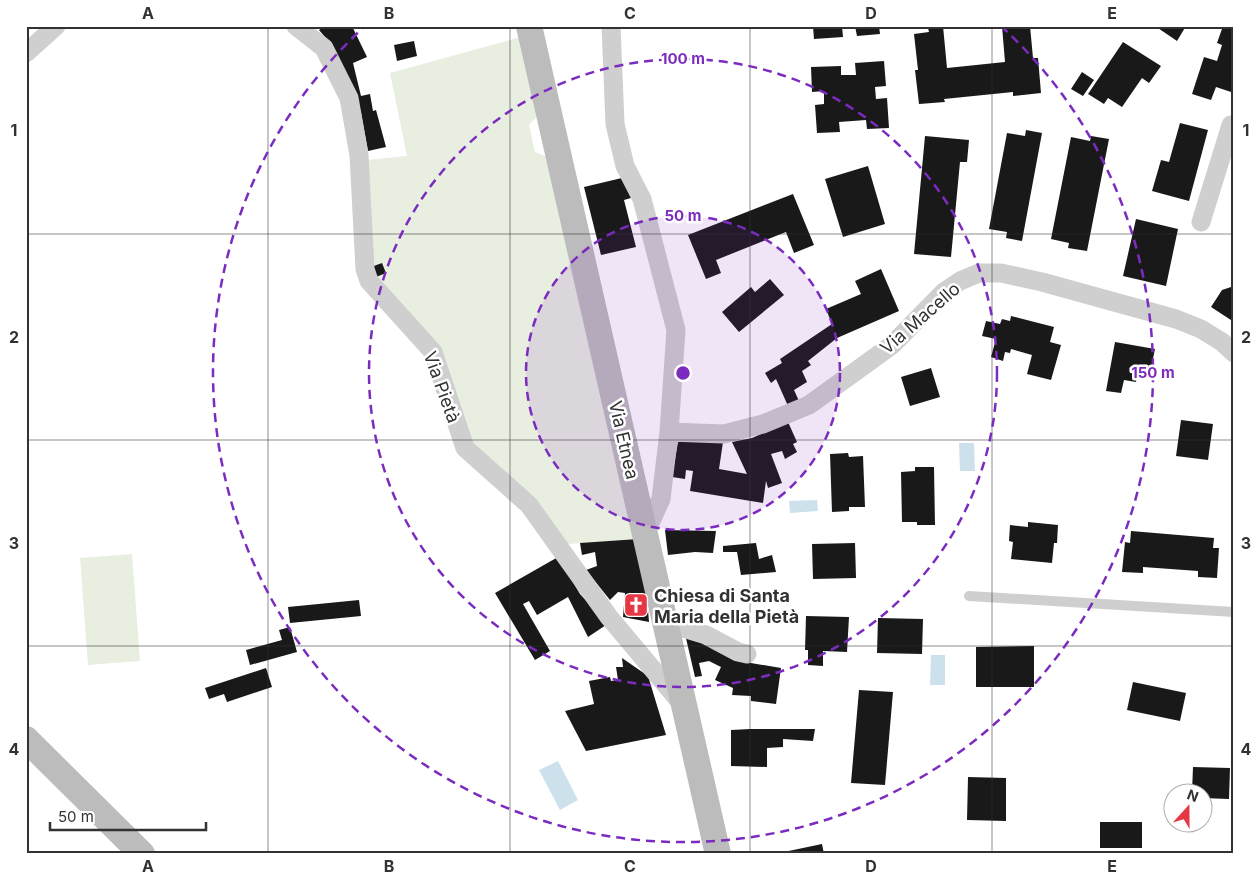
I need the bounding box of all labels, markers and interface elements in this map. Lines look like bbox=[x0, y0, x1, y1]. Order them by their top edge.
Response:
text: A bbox=[142, 3, 154, 23]
text: B bbox=[384, 3, 394, 23]
text: C bbox=[624, 3, 636, 23]
text: D bbox=[865, 3, 877, 23]
text: E bbox=[1107, 3, 1117, 23]
text: 100 m bbox=[661, 49, 705, 68]
text: 1 bbox=[11, 120, 17, 140]
text: 1 bbox=[1243, 120, 1249, 140]
text: 50 m bbox=[665, 206, 701, 225]
street label: Via Macello bbox=[876, 278, 964, 358]
text: 2 bbox=[9, 327, 19, 347]
text: 2 bbox=[1241, 327, 1251, 347]
street label: Via Pietà bbox=[419, 348, 465, 426]
text: 150 m bbox=[1131, 363, 1175, 382]
centre of rings bbox=[674, 364, 692, 382]
street label: Via Etnea bbox=[605, 399, 643, 481]
text: 3 bbox=[9, 533, 19, 553]
text: 3 bbox=[1241, 533, 1251, 553]
place label: Chiesa di Santa Maria della Pietà bbox=[654, 585, 799, 627]
church icon: Chiesa di Santa Maria della Pietà bbox=[623, 592, 649, 618]
text: 4 bbox=[9, 739, 20, 759]
text: 4 bbox=[1241, 739, 1252, 759]
north arrow bbox=[1162, 782, 1212, 832]
text: N bbox=[1185, 786, 1201, 805]
scale bar bbox=[50, 800, 206, 832]
text: 50 m bbox=[58, 807, 94, 826]
text: A bbox=[142, 856, 154, 876]
text: B bbox=[384, 856, 394, 876]
text: C bbox=[624, 856, 636, 876]
text: D bbox=[865, 856, 877, 876]
text: E bbox=[1107, 856, 1117, 876]

